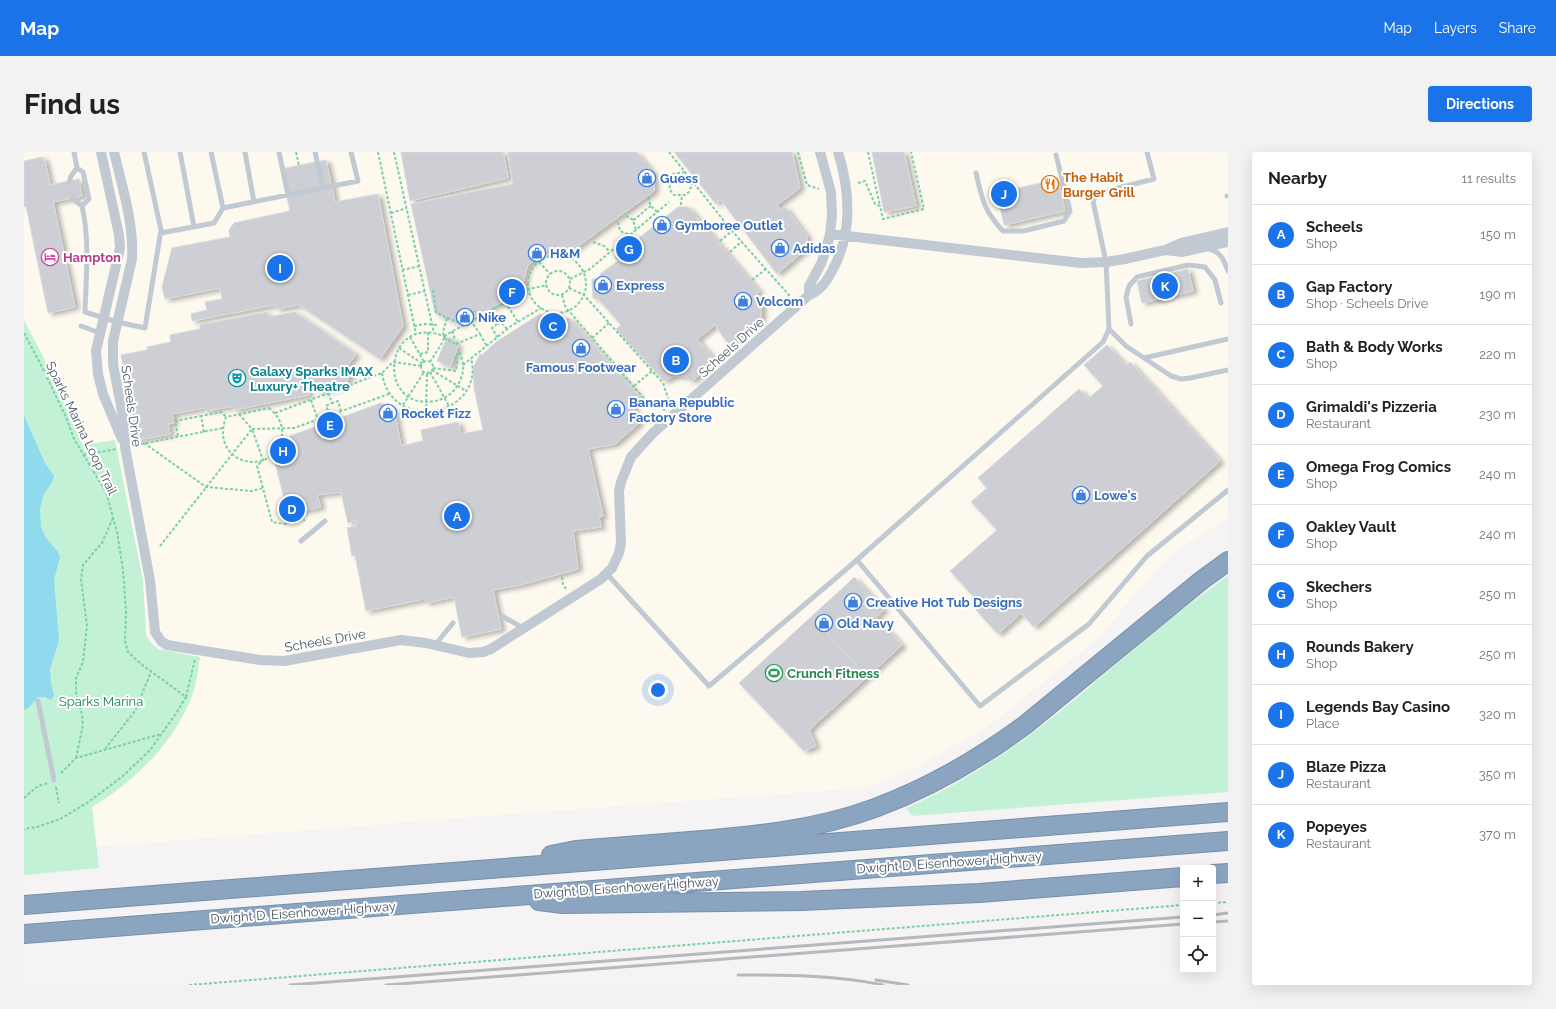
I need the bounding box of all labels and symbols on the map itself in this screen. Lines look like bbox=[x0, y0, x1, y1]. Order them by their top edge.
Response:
shop icon: Guess bbox=[637, 168, 657, 188]
place label: The Habit Burger Grill bbox=[1063, 170, 1136, 200]
place label: Guess bbox=[660, 171, 699, 186]
restaurant icon: The Habit Burger Grill bbox=[1040, 174, 1060, 194]
pin: J bbox=[991, 179, 1017, 209]
shop icon: Gymboree Outlet bbox=[652, 215, 672, 235]
place label: Gymboree Outlet bbox=[675, 218, 783, 233]
pin: G bbox=[616, 234, 642, 264]
shop icon: Adidas bbox=[770, 238, 790, 258]
place label: Adidas bbox=[793, 241, 836, 256]
shop icon: H&M bbox=[527, 243, 547, 263]
place label: H&M bbox=[550, 246, 580, 261]
hotel icon: Hampton bbox=[40, 247, 60, 267]
place label: Hampton bbox=[63, 250, 121, 265]
pin: I bbox=[267, 253, 293, 283]
pin: K bbox=[1152, 271, 1178, 301]
shop icon: Express bbox=[593, 275, 613, 295]
pin: F bbox=[499, 277, 525, 307]
place label: Express bbox=[616, 278, 665, 293]
shop icon: Volcom bbox=[733, 291, 753, 311]
place label: Volcom bbox=[756, 294, 803, 309]
shop icon: Nike bbox=[455, 307, 475, 327]
place label: Nike bbox=[478, 310, 506, 325]
pin: C bbox=[540, 311, 566, 341]
street label: Scheels Drive bbox=[696, 314, 767, 380]
shop icon: Famous Footwear bbox=[571, 338, 591, 358]
pin: B bbox=[663, 345, 689, 375]
street label: Sparks Marina Loop Trail bbox=[43, 359, 121, 498]
place label: Famous Footwear bbox=[526, 360, 636, 375]
street label: Scheels Drive bbox=[118, 364, 145, 448]
place label: Galaxy Sparks IMAX Luxury+ Theatre bbox=[250, 364, 373, 394]
theatre icon: Galaxy Sparks IMAX Luxury+ Theatre bbox=[227, 368, 247, 388]
place label: Banana Republic Factory Store bbox=[629, 395, 735, 425]
shop icon: Banana Republic Factory Store bbox=[606, 399, 626, 419]
shop icon: Rocket Fizz bbox=[378, 403, 398, 423]
place label: Rocket Fizz bbox=[401, 406, 472, 421]
pin: E bbox=[317, 410, 343, 440]
pin: H bbox=[270, 436, 296, 466]
shop icon: Lowe's bbox=[1071, 485, 1091, 505]
place label: Lowe's bbox=[1094, 488, 1137, 503]
pin: D bbox=[279, 494, 305, 524]
pin: A bbox=[444, 501, 470, 531]
shop icon: Creative Hot Tub Designs bbox=[843, 592, 863, 612]
place label: Creative Hot Tub Designs bbox=[866, 595, 1023, 610]
shop icon: Old Navy bbox=[814, 613, 834, 633]
place label: Old Navy bbox=[837, 616, 894, 631]
street label: Scheels Drive bbox=[283, 626, 367, 655]
sports icon: Crunch Fitness bbox=[764, 663, 784, 683]
place label: Crunch Fitness bbox=[787, 666, 880, 681]
your location bbox=[648, 680, 668, 700]
park label: Sparks Marina bbox=[59, 694, 143, 709]
street label: Dwight D. Eisenhower Highway bbox=[856, 849, 1042, 876]
street label: Dwight D. Eisenhower Highway bbox=[533, 874, 719, 901]
street label: Dwight D. Eisenhower Highway bbox=[210, 899, 396, 926]

